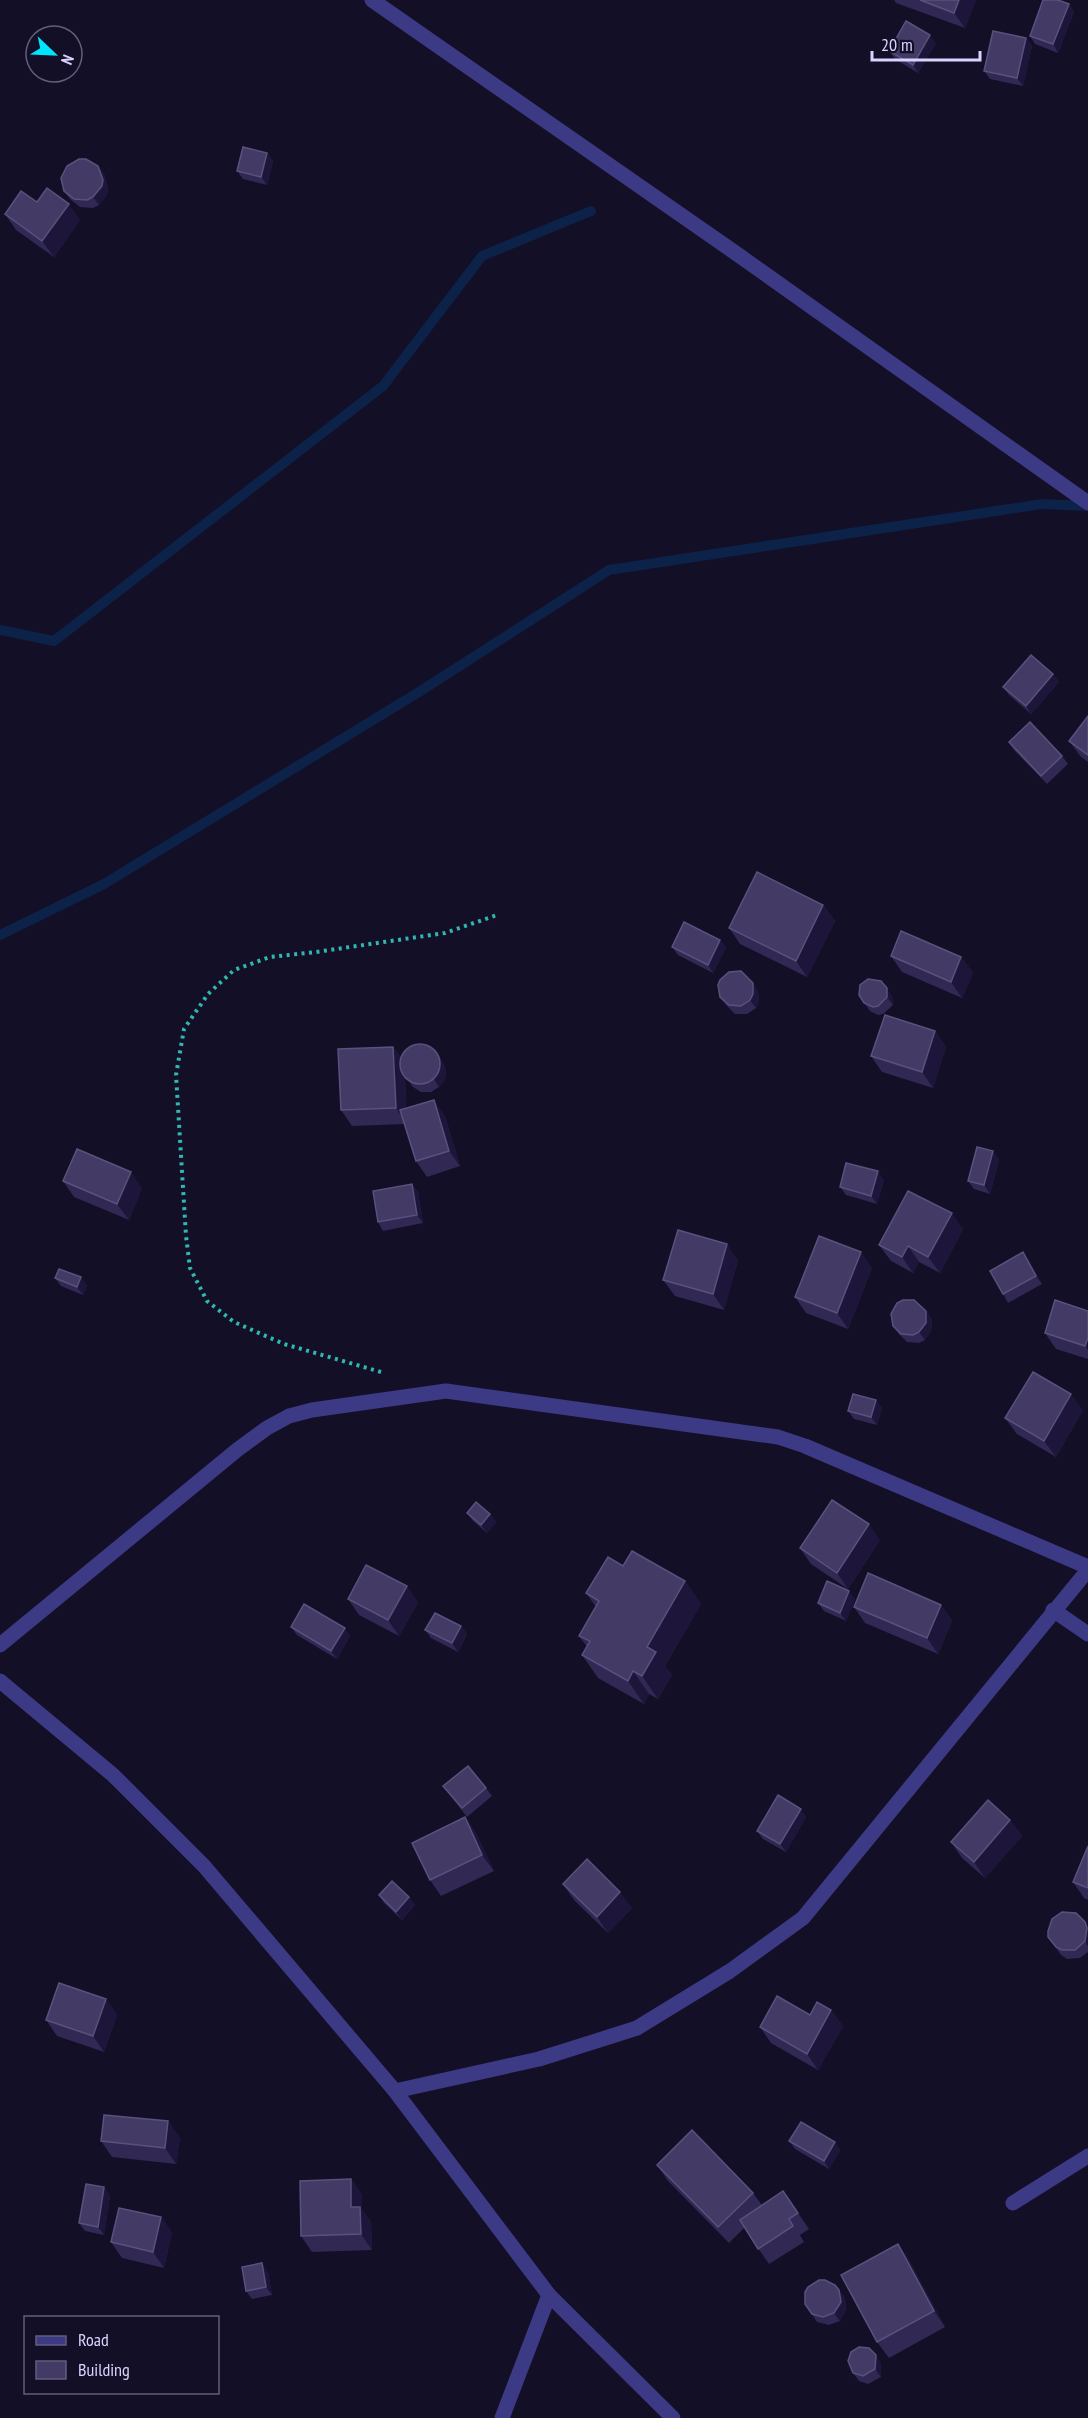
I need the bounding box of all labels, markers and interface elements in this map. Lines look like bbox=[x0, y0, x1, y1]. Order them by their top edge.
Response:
north arrow bbox=[24, 24, 84, 84]
scale bar bbox=[872, 24, 980, 62]
text: 20 m bbox=[881, 33, 913, 56]
text: N bbox=[57, 52, 79, 68]
legend bbox=[24, 2316, 219, 2394]
text: Road bbox=[78, 2328, 109, 2351]
text: Building bbox=[78, 2358, 130, 2381]

